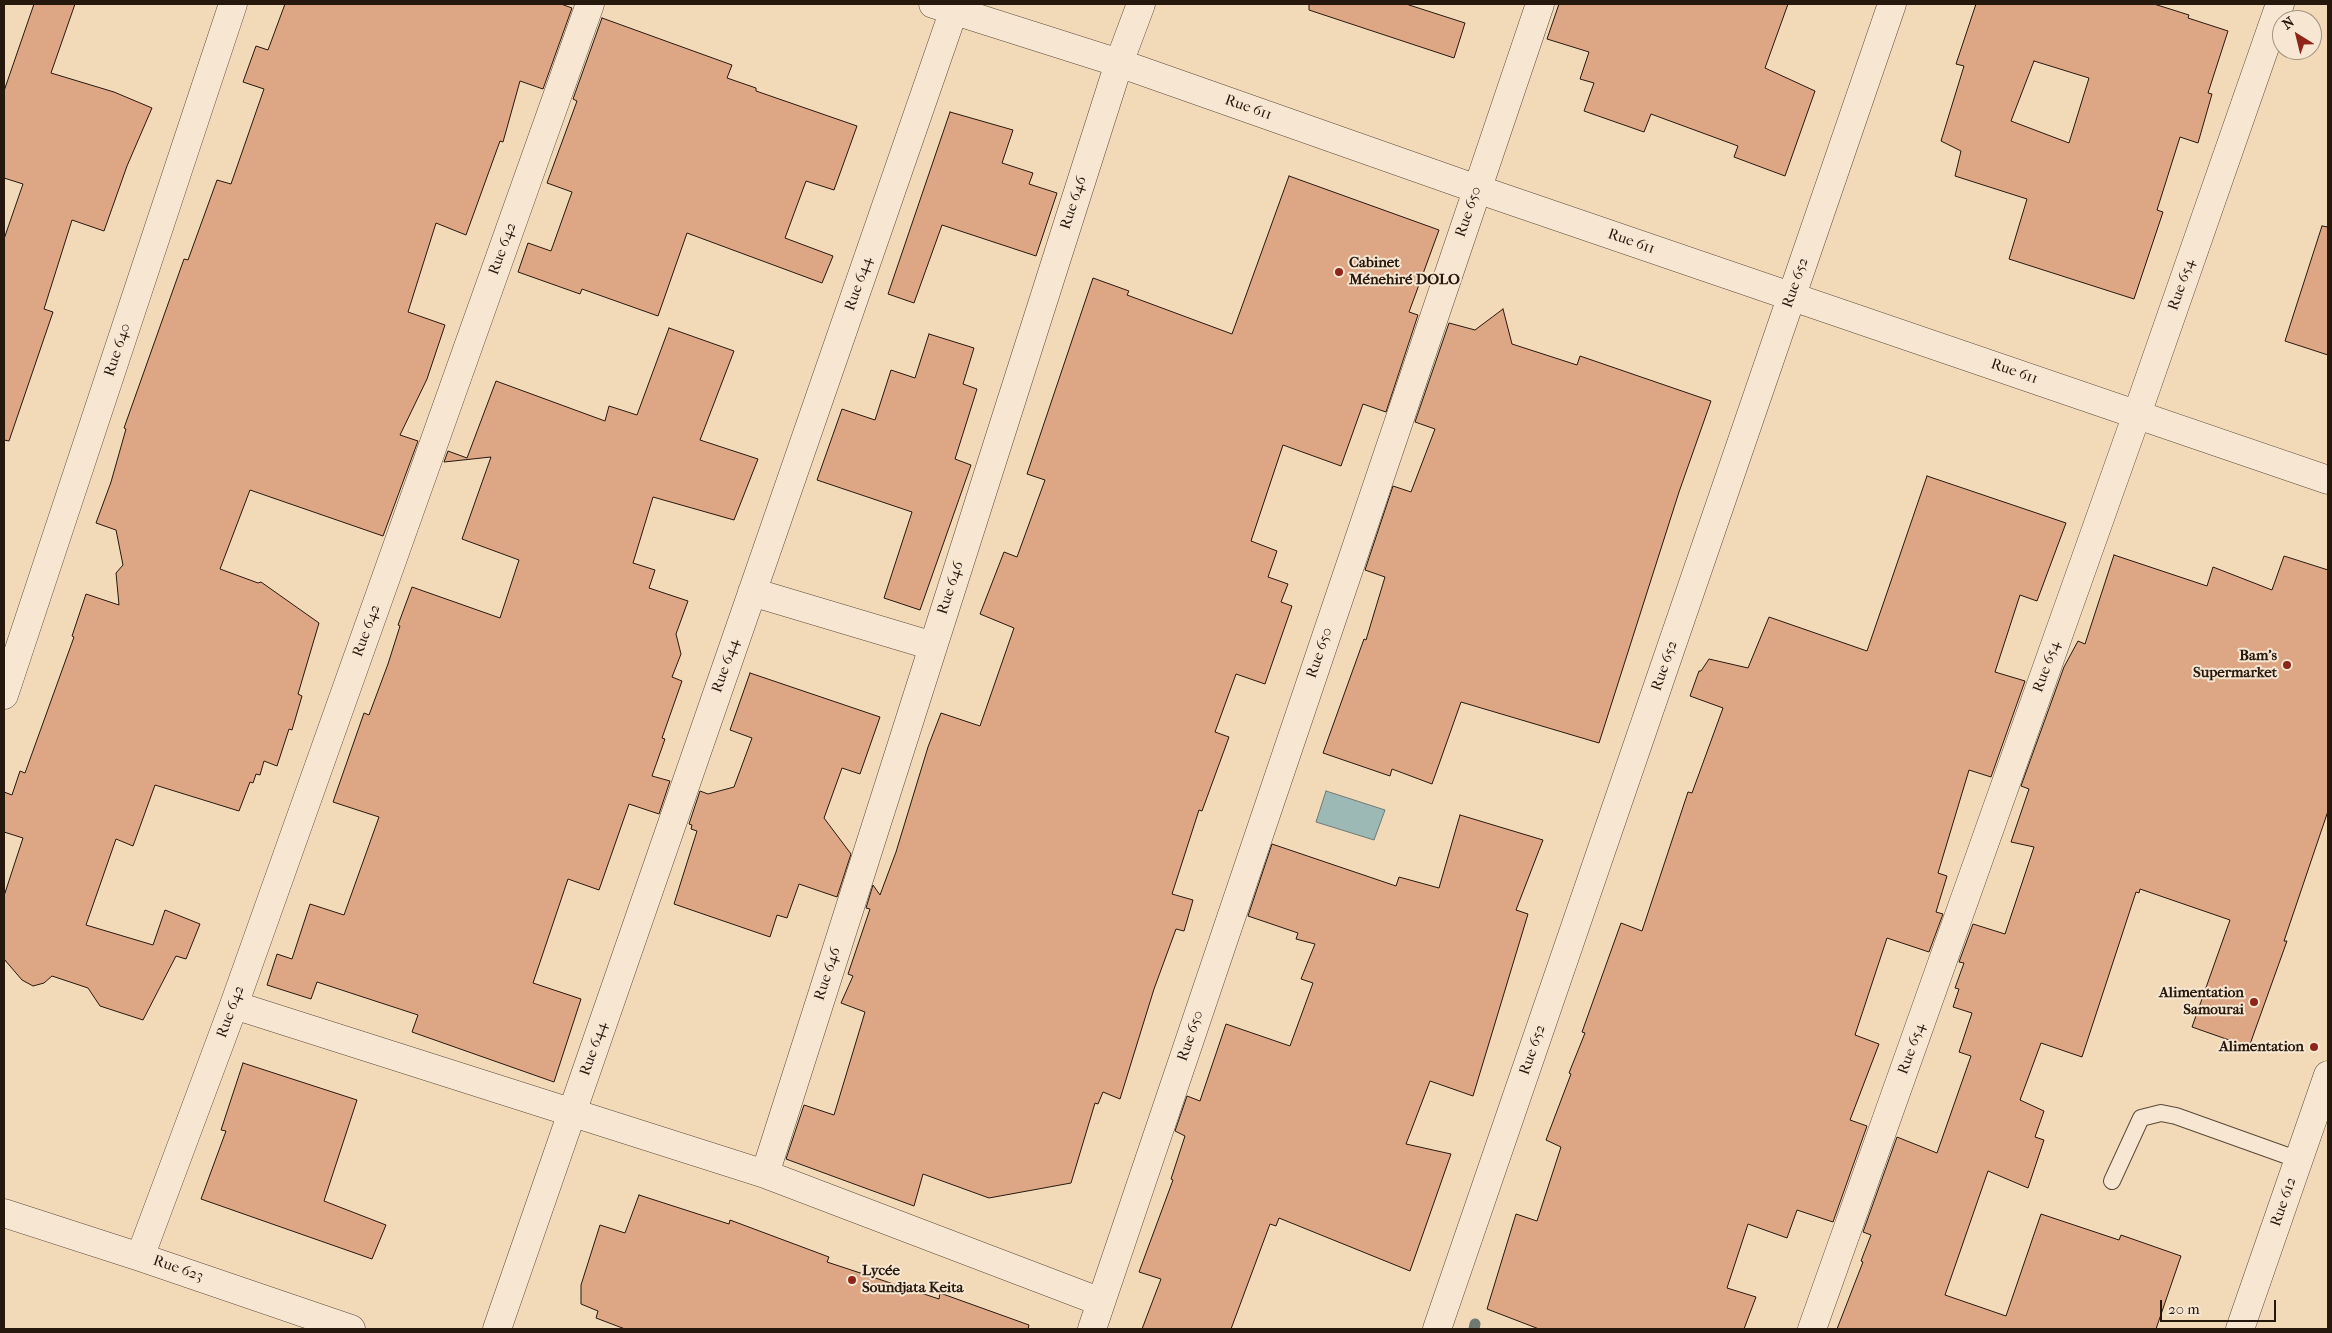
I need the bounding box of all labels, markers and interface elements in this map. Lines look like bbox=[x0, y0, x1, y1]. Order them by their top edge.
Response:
north arrow bbox=[2272, 10, 2322, 60]
text: N bbox=[2279, 13, 2298, 33]
street label: Rue 611 bbox=[1222, 92, 1274, 124]
street label: Rue 646 bbox=[1057, 174, 1091, 232]
street label: Rue 650 bbox=[1452, 184, 1486, 240]
street label: Rue 642 bbox=[485, 220, 521, 278]
street label: Rue 611 bbox=[1605, 226, 1657, 258]
place label: Cabinet Ménehiré DOLO bbox=[1349, 254, 1460, 289]
street label: Rue 644 bbox=[841, 255, 877, 313]
street label: Rue 652 bbox=[1779, 255, 1813, 311]
street label: Rue 654 bbox=[2165, 257, 2199, 313]
marker: Cabinet Ménehiré DOLO bbox=[1333, 266, 1345, 278]
street label: Rue 640 bbox=[101, 321, 135, 379]
street label: Rue 611 bbox=[1988, 356, 2040, 388]
street label: Rue 646 bbox=[934, 559, 968, 617]
street label: Rue 642 bbox=[349, 602, 385, 660]
street label: Rue 650 bbox=[1303, 625, 1337, 681]
street label: Rue 644 bbox=[708, 637, 744, 695]
street label: Rue 652 bbox=[1648, 638, 1682, 694]
street label: Rue 654 bbox=[2029, 639, 2065, 695]
place label: Bam's Supermarket bbox=[2193, 647, 2277, 682]
marker: Bam's Supermarket bbox=[2281, 659, 2293, 671]
street label: Rue 646 bbox=[811, 945, 845, 1003]
street label: Rue 642 bbox=[213, 983, 249, 1041]
place label: Alimentation Samourai bbox=[2159, 984, 2244, 1019]
marker: Alimentation Samourai bbox=[2248, 996, 2260, 1008]
street label: Rue 650 bbox=[1174, 1008, 1208, 1064]
street label: Rue 644 bbox=[576, 1020, 612, 1078]
street label: Rue 654 bbox=[1894, 1021, 1930, 1077]
street label: Rue 652 bbox=[1516, 1022, 1550, 1078]
place label: Alimentation bbox=[2219, 1038, 2304, 1056]
marker: Alimentation bbox=[2308, 1041, 2320, 1053]
street label: Rue 612 bbox=[2267, 1175, 2301, 1229]
street label: Rue 623 bbox=[151, 1252, 205, 1286]
place label: Lycée Soundjata Keita bbox=[862, 1262, 963, 1297]
marker: Lycée Soundjata Keita bbox=[846, 1274, 858, 1286]
scale bar bbox=[2162, 1290, 2278, 1322]
text: 20 m bbox=[2168, 1300, 2200, 1318]

